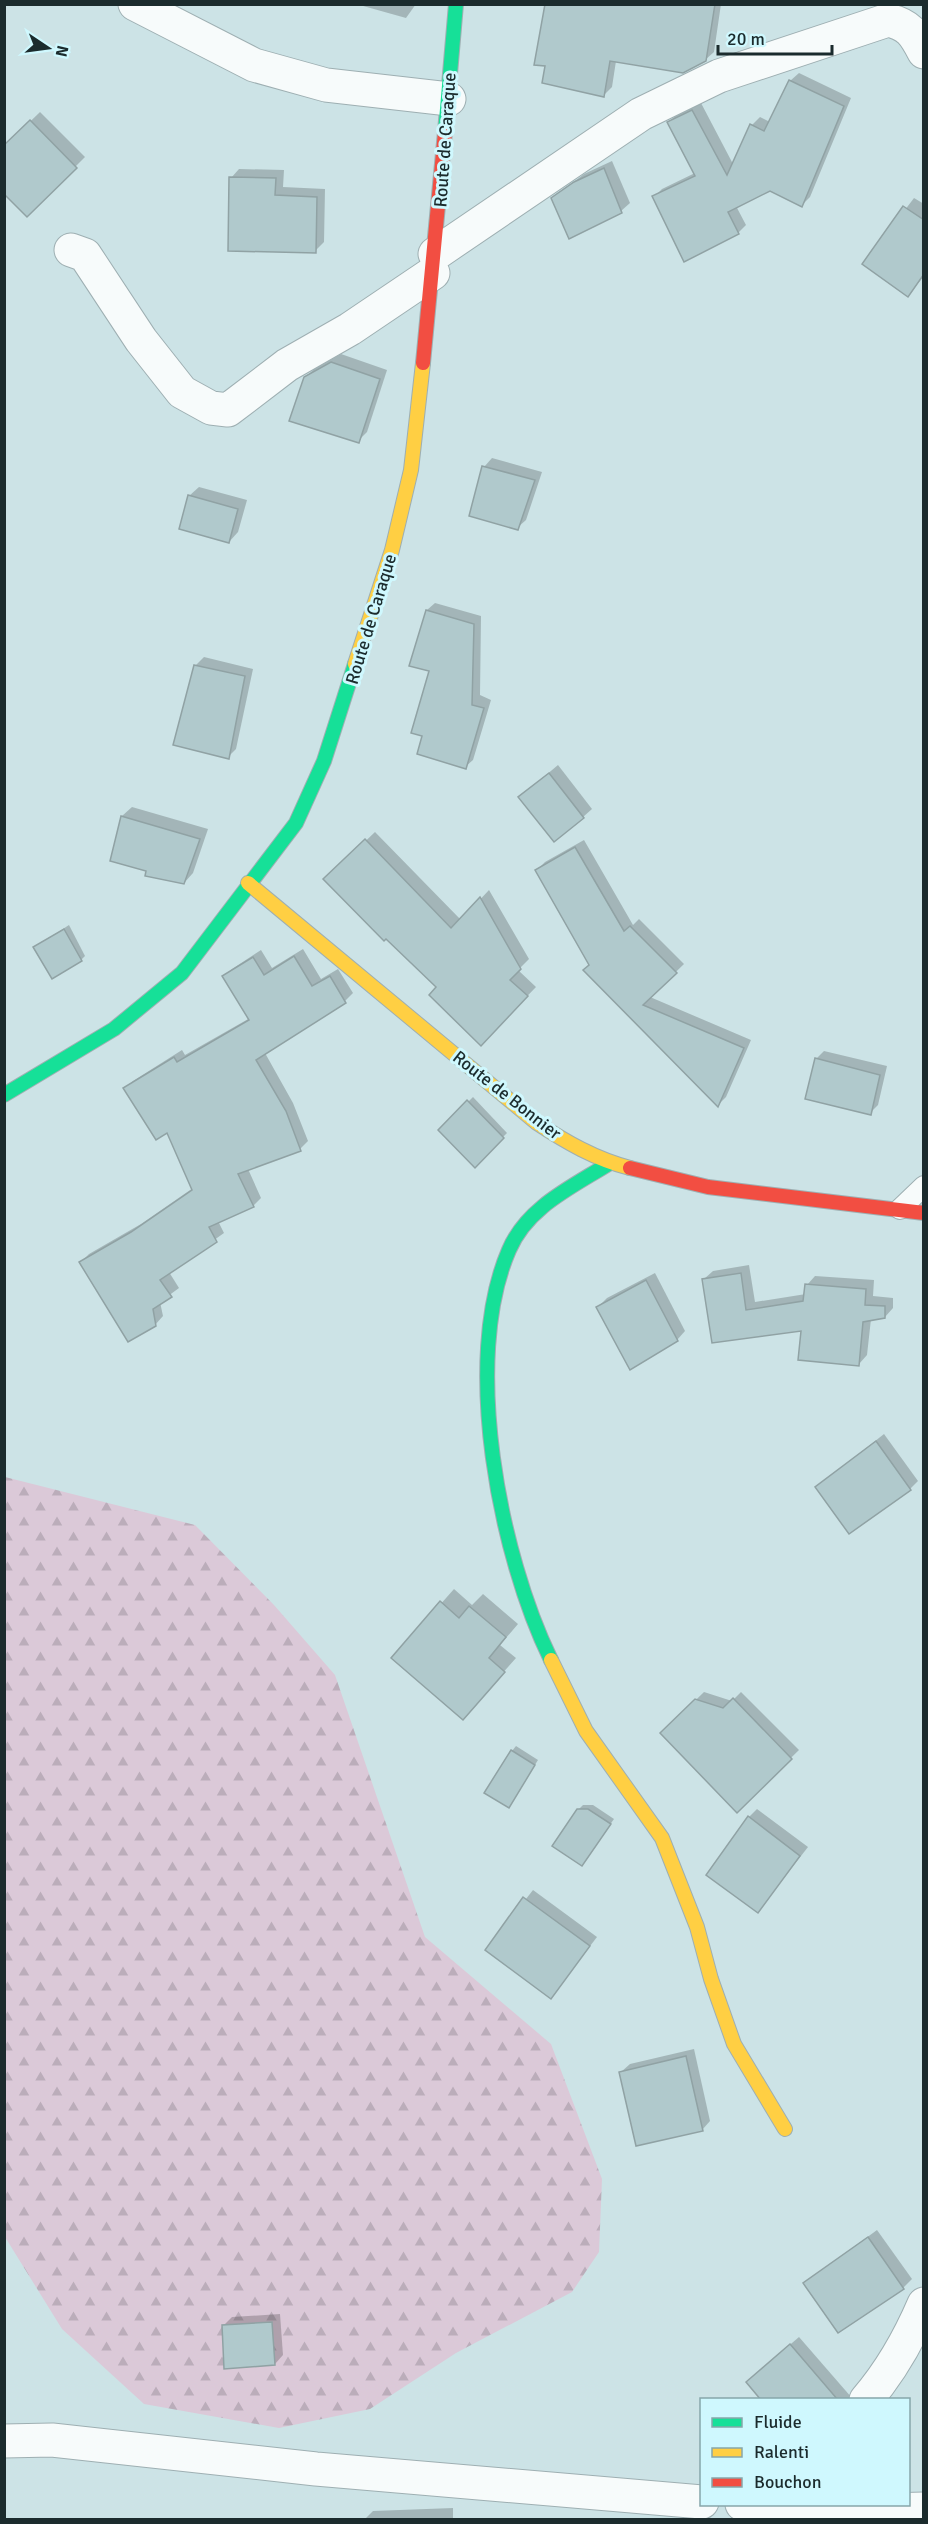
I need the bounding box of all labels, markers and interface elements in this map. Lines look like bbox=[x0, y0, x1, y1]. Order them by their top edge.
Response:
north arrow bbox=[18, 18, 78, 78]
scale bar bbox=[718, 18, 832, 56]
text: 20 m bbox=[727, 28, 765, 50]
text: N bbox=[51, 43, 73, 59]
street label: Route de Caraque bbox=[429, 72, 461, 208]
street label: Route de Caraque bbox=[341, 551, 401, 687]
street label: Route de Bonnier bbox=[448, 1046, 566, 1144]
legend bbox=[700, 2398, 910, 2506]
text: Fluide bbox=[754, 2411, 802, 2433]
text: Ralenti bbox=[754, 2441, 809, 2463]
text: Bouchon bbox=[754, 2471, 822, 2493]

